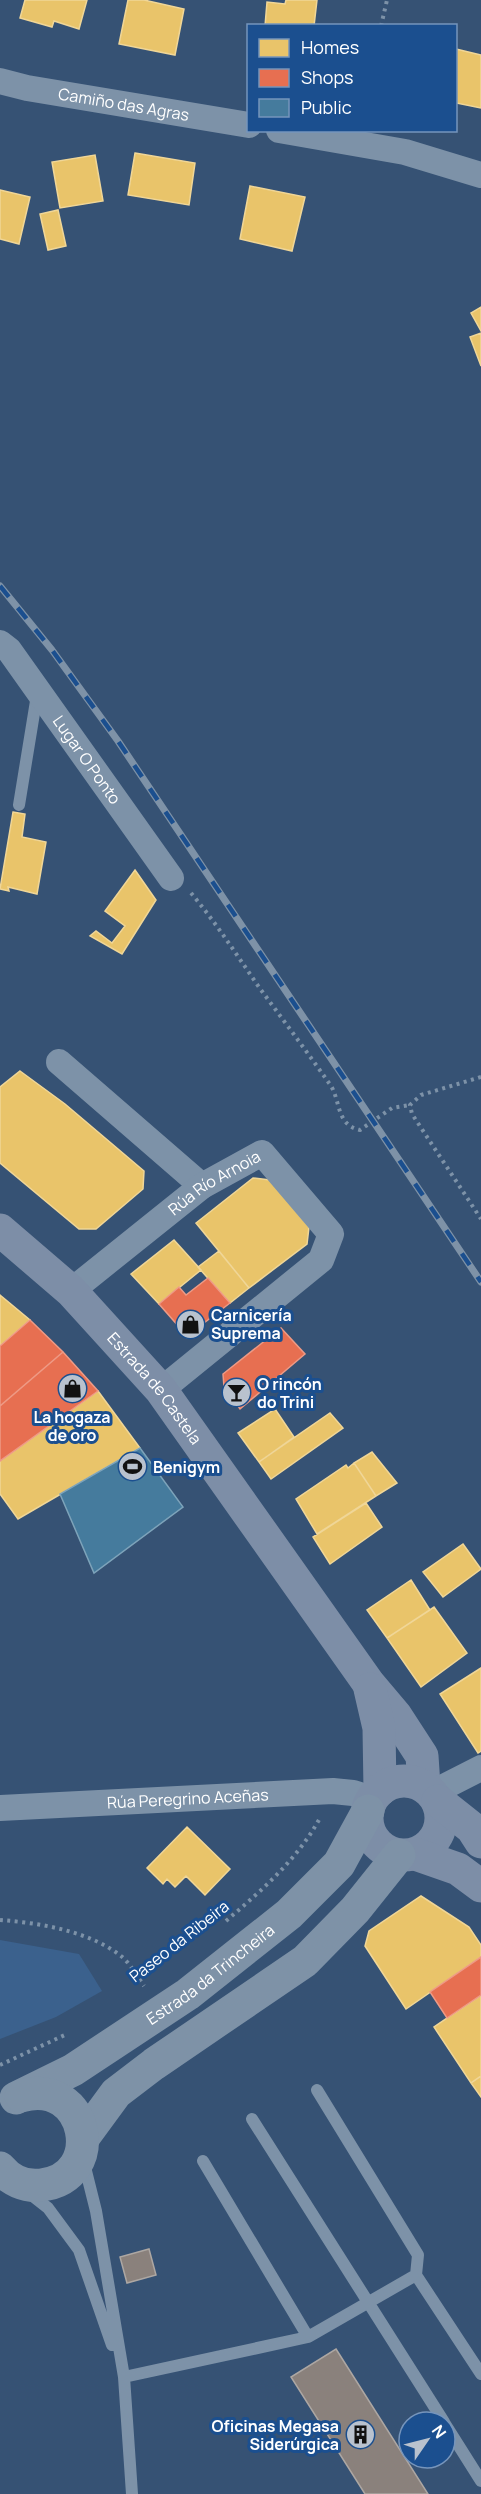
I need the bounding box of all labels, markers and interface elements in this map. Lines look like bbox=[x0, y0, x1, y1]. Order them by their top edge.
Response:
legend bbox=[247, 24, 457, 132]
text: Homes bbox=[301, 35, 359, 59]
text: Shops bbox=[301, 65, 353, 89]
street label: Camiño das Agras bbox=[57, 82, 191, 126]
text: Public bbox=[301, 95, 352, 119]
street label: Lugar O Ponto bbox=[48, 711, 126, 808]
street label: Rúa Río Arnoia bbox=[163, 1145, 264, 1220]
place label: Carnicería Suprema bbox=[211, 1304, 292, 1344]
shop icon: Carnicería Suprema bbox=[174, 1308, 206, 1340]
street label: Estrada de Castela bbox=[103, 1327, 207, 1449]
shop icon: La hogaza de oro bbox=[56, 1373, 88, 1405]
place label: O rincón do Trini bbox=[257, 1373, 322, 1413]
bar icon: O rincón do Trini bbox=[220, 1377, 252, 1409]
place label: La hogaza de oro bbox=[33, 1406, 111, 1446]
sports icon: Benigym bbox=[116, 1451, 148, 1483]
place label: Benigym bbox=[153, 1456, 220, 1478]
street label: Rúa Peregrino Aceñas bbox=[106, 1783, 269, 1814]
street label: Paseo da Ribeira bbox=[125, 1895, 233, 1987]
street label: Estrada da Trincheira bbox=[142, 1919, 279, 2030]
north arrow bbox=[397, 2410, 457, 2470]
place label: Oficinas Megasa Siderúrgica bbox=[211, 2415, 339, 2455]
building icon: Oficinas Megasa Siderúrgica bbox=[344, 2419, 376, 2451]
text: N bbox=[427, 2420, 452, 2442]

